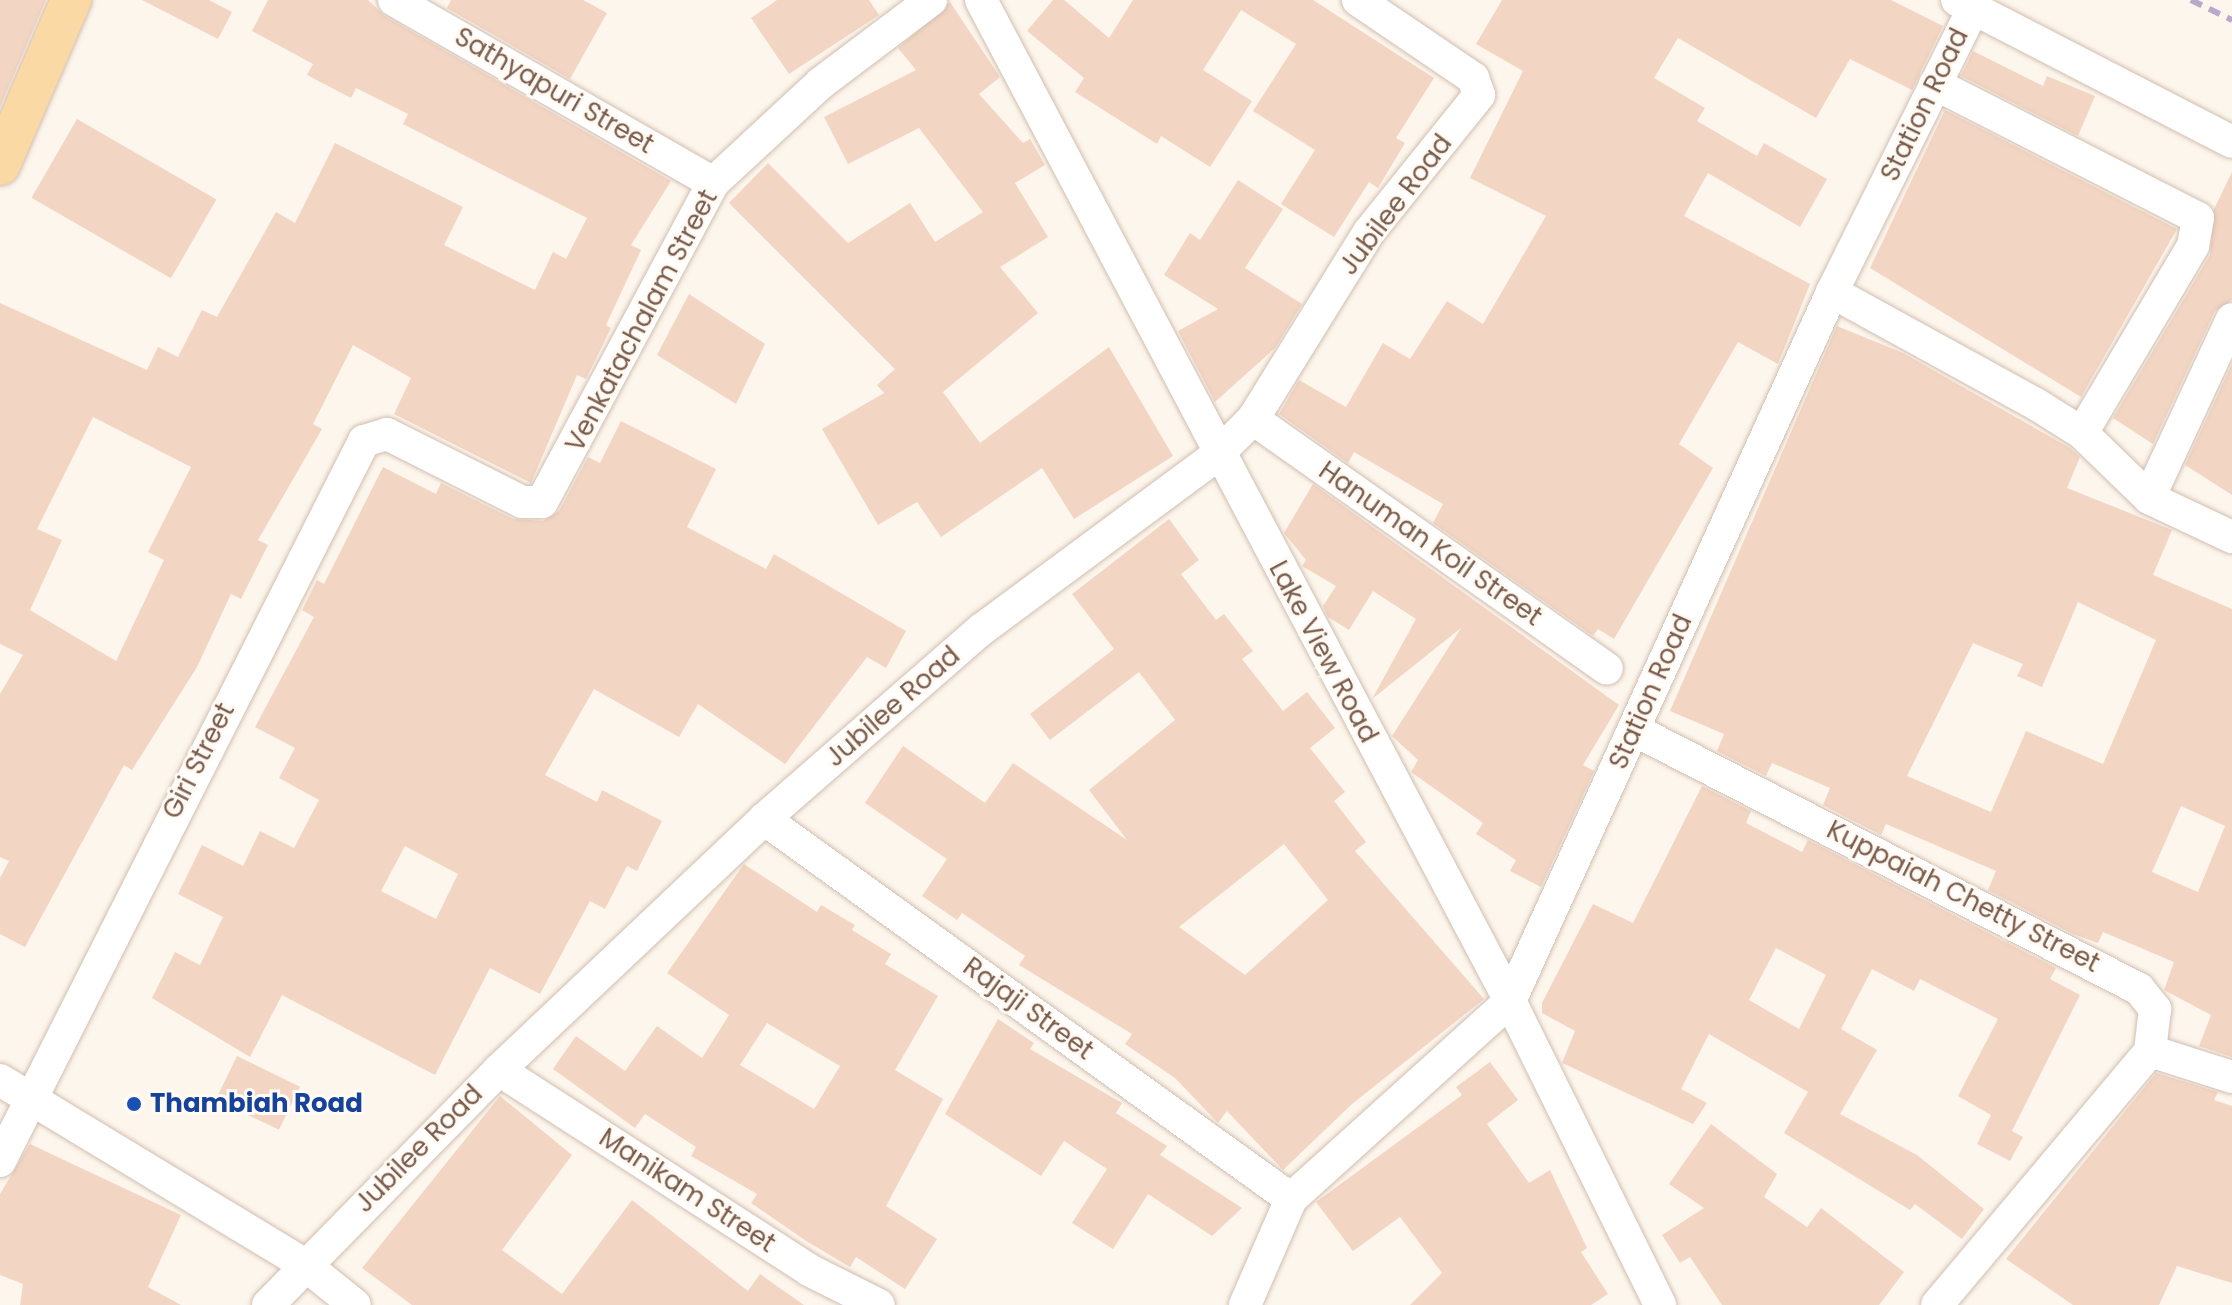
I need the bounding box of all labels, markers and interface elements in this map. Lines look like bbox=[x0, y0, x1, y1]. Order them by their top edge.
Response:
street label: Sathyapuri Street bbox=[449, 21, 659, 161]
street label: Station Road bbox=[1875, 24, 1975, 186]
street label: Jubilee Road bbox=[1333, 129, 1459, 281]
street label: Venkatachalam Street bbox=[560, 185, 724, 457]
street label: Hanuman Koil Street bbox=[1313, 455, 1547, 633]
street label: Lake View Road bbox=[1262, 556, 1384, 748]
street label: Station Road bbox=[1603, 610, 1699, 774]
street label: Jubilee Road bbox=[820, 640, 966, 774]
street label: Giri Street bbox=[157, 698, 241, 824]
street label: Kuppaiah Chetty Street bbox=[1821, 815, 2105, 979]
street label: Rajaji Street bbox=[957, 951, 1099, 1067]
street label: Jubilee Road bbox=[349, 1079, 489, 1219]
place label: Thambiah Road bbox=[150, 1088, 363, 1120]
marker: Thambiah Road bbox=[125, 1095, 143, 1113]
street label: Manikam Street bbox=[593, 1122, 781, 1260]

